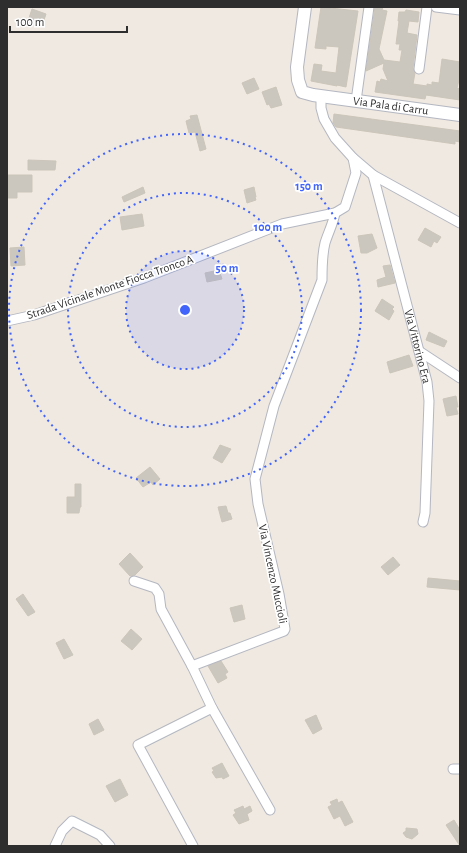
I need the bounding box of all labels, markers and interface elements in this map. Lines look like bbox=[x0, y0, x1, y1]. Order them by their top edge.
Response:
scale bar bbox=[10, 8, 127, 34]
text: 100 m bbox=[16, 16, 44, 28]
street label: Via Pala di Carru bbox=[352, 95, 429, 117]
text: 150 m bbox=[295, 180, 323, 192]
text: 100 m bbox=[254, 221, 282, 233]
street label: Strada Vicinale Monte Fiocca Tronco A bbox=[25, 253, 195, 321]
text: 50 m bbox=[216, 262, 239, 274]
centre of rings bbox=[178, 303, 192, 317]
street label: Via Vittorino Era bbox=[402, 308, 433, 385]
street label: Via Vincenzo Muccioli bbox=[257, 523, 289, 625]

